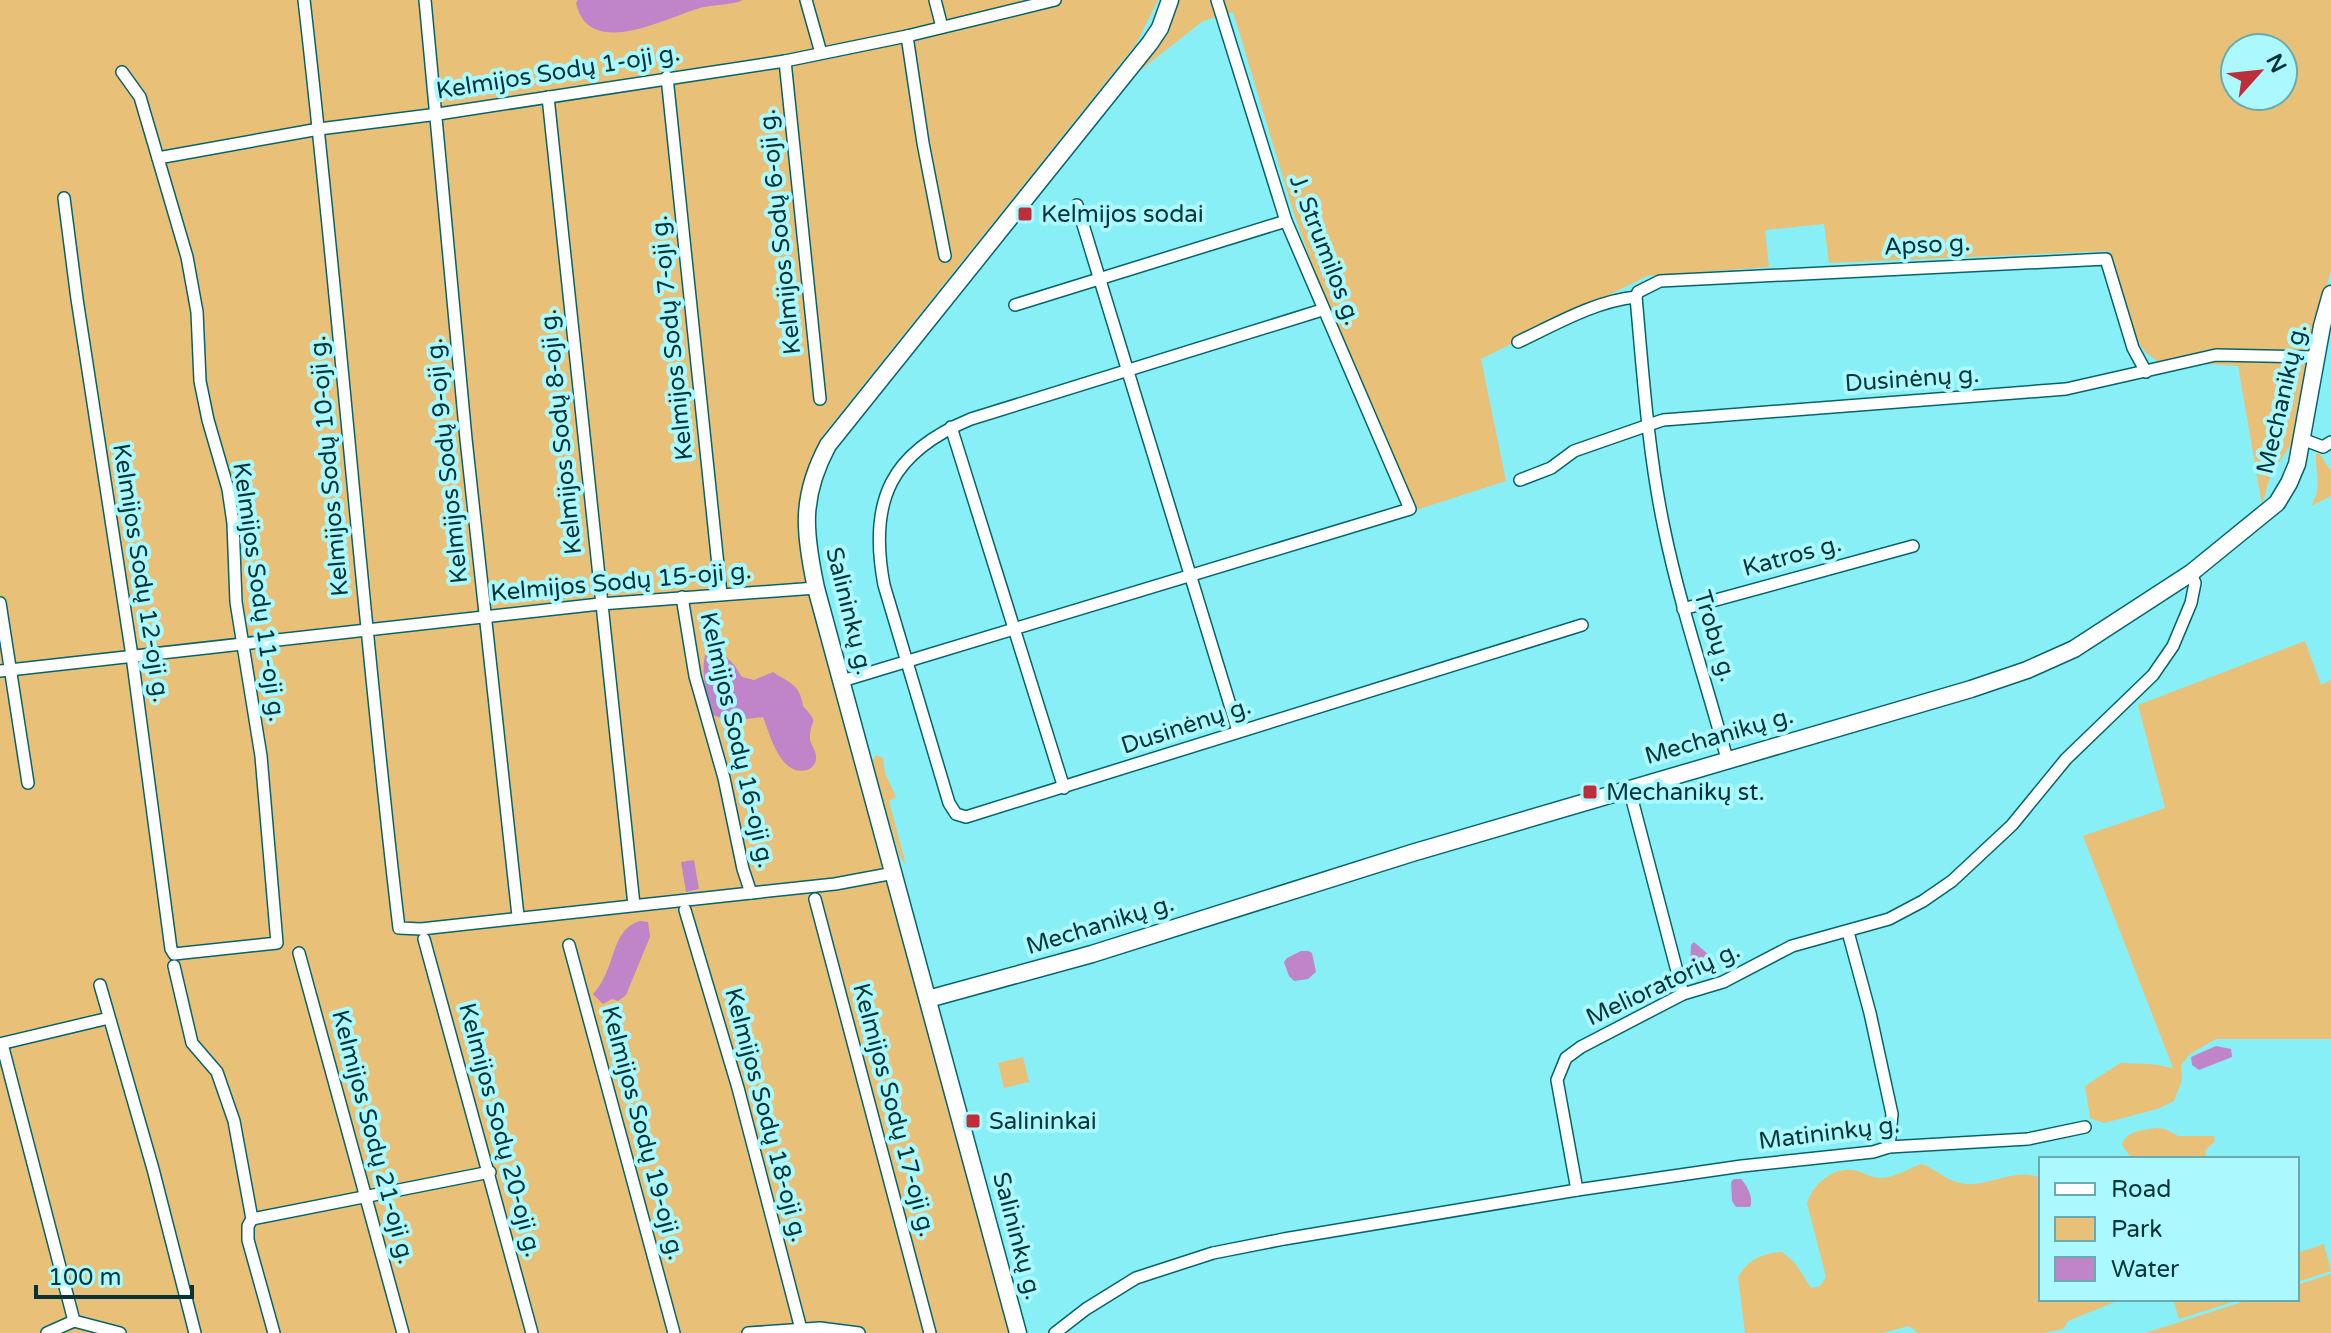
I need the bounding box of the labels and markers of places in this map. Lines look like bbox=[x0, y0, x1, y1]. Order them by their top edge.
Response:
place label: Kelmijos sodai bbox=[1041, 200, 1204, 229]
marker: Kelmijos sodai bbox=[1016, 205, 1034, 223]
place label: Mechanikų st. bbox=[1606, 778, 1765, 807]
marker: Mechanikų st. bbox=[1581, 783, 1599, 801]
place label: Salininkai bbox=[989, 1107, 1097, 1136]
marker: Salininkai bbox=[964, 1112, 982, 1130]

